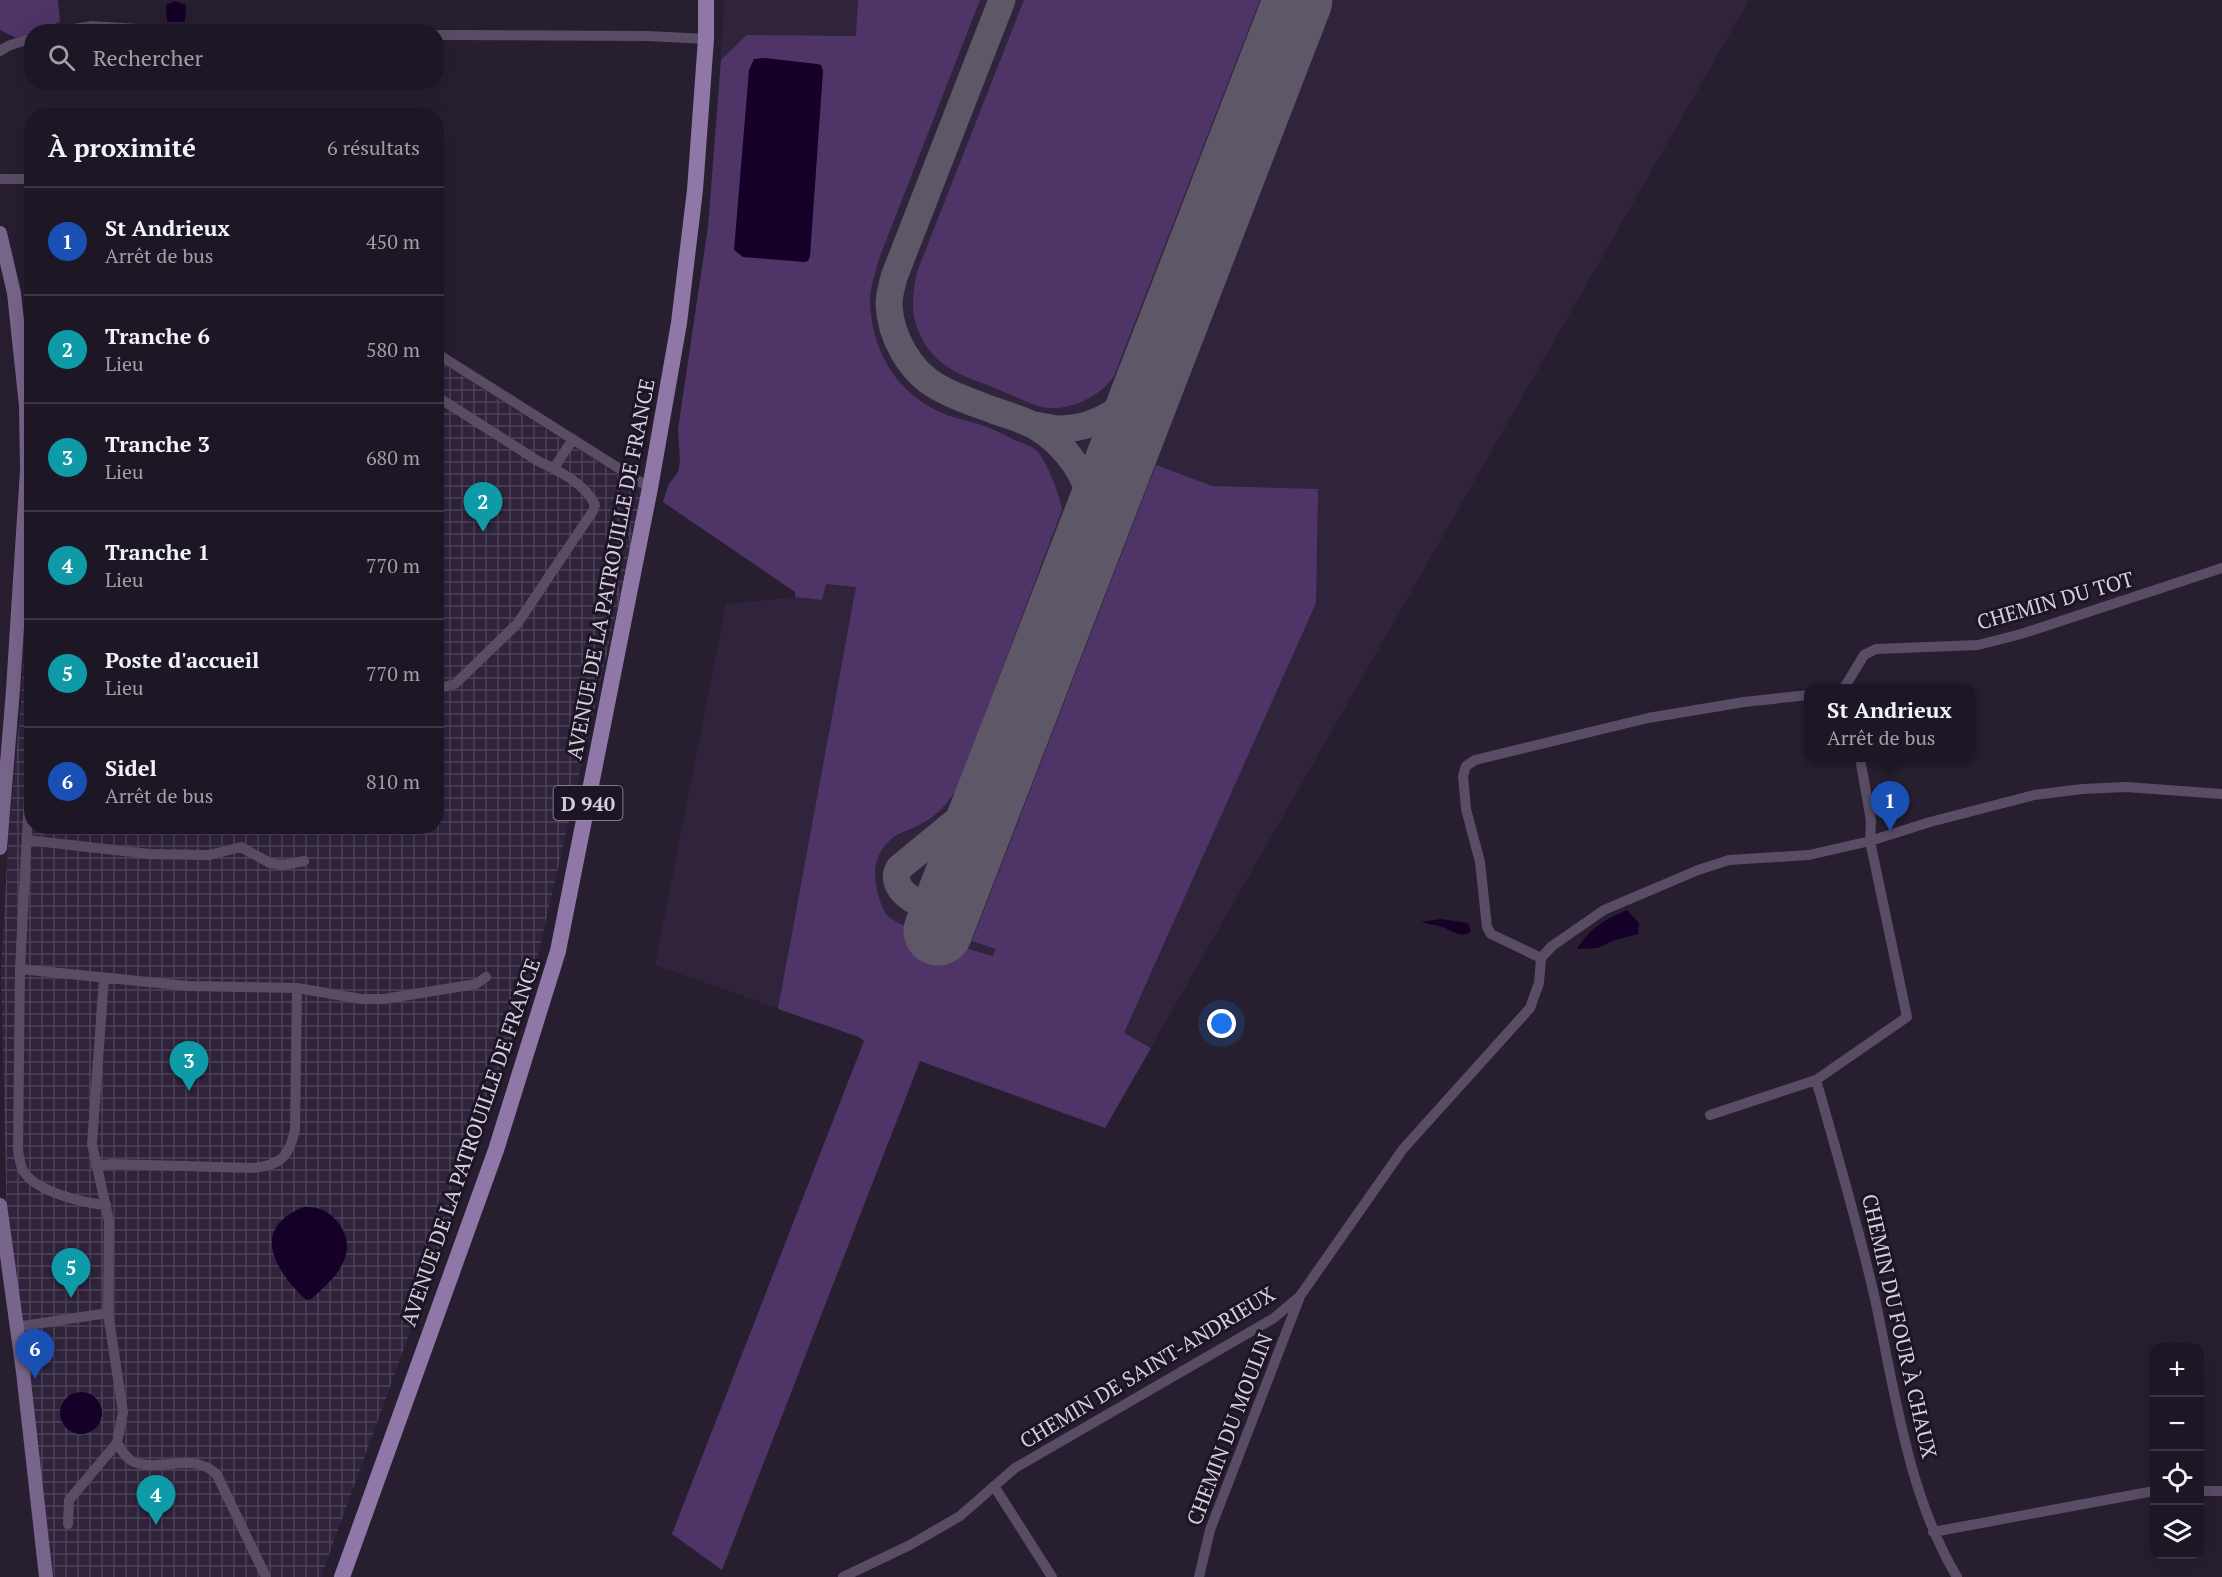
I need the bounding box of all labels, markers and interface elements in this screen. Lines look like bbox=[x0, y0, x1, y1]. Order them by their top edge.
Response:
search box bbox=[24, 24, 444, 90]
icon: search bbox=[45, 41, 78, 74]
text: Rechercher bbox=[93, 43, 203, 72]
text: À proximité bbox=[48, 130, 196, 164]
text: 6 résultats bbox=[327, 134, 420, 161]
text: St Andrieux bbox=[105, 213, 230, 242]
text: 1 bbox=[62, 228, 73, 255]
text: 450 m bbox=[366, 228, 420, 255]
text: Arrêt de bus bbox=[105, 242, 213, 269]
text: Tranche 6 bbox=[105, 321, 210, 350]
text: 2 bbox=[62, 336, 73, 363]
text: 580 m bbox=[366, 336, 420, 363]
text: Lieu bbox=[105, 350, 144, 377]
street label: AVENUE DE LA PATROUILLE DE FRANCE bbox=[559, 376, 661, 762]
text: Tranche 3 bbox=[105, 429, 210, 458]
text: 3 bbox=[62, 444, 73, 471]
text: 680 m bbox=[366, 444, 420, 471]
text: Lieu bbox=[105, 458, 144, 485]
pin: 2 bbox=[464, 482, 502, 532]
text: Tranche 1 bbox=[105, 537, 210, 566]
text: 4 bbox=[62, 552, 73, 579]
text: 770 m bbox=[366, 552, 420, 579]
street label: CHEMIN DU TOT bbox=[1973, 564, 2137, 636]
text: Lieu bbox=[105, 566, 144, 593]
text: Poste d'accueil bbox=[105, 645, 259, 674]
text: 5 bbox=[62, 660, 73, 687]
text: 770 m bbox=[366, 660, 420, 687]
text: Lieu bbox=[105, 674, 144, 701]
popup bbox=[1804, 684, 1975, 762]
text: St Andrieux bbox=[1827, 695, 1952, 724]
text: Arrêt de bus bbox=[1827, 724, 1936, 751]
text: Sidel bbox=[105, 753, 157, 782]
text: 6 bbox=[62, 768, 73, 795]
text: 810 m bbox=[366, 768, 420, 795]
text: Arrêt de bus bbox=[105, 782, 213, 809]
pin: 1 bbox=[1870, 782, 1910, 831]
road number: D 940 bbox=[554, 786, 622, 820]
street label: AVENUE DE LA PATROUILLE DE FRANCE bbox=[394, 954, 546, 1330]
your location bbox=[1207, 1009, 1236, 1038]
pin: 3 bbox=[170, 1042, 208, 1091]
street label: CHEMIN DU FOUR À CHAUX bbox=[1856, 1191, 1944, 1461]
pin: 5 bbox=[52, 1248, 90, 1298]
street label: CHEMIN DE SAINT-ANDRIEUX bbox=[1014, 1279, 1280, 1455]
street label: CHEMIN DU MOULIN bbox=[1179, 1329, 1279, 1529]
pin: 6 bbox=[15, 1330, 54, 1379]
map controls bbox=[2150, 1343, 2204, 1559]
button: + bbox=[2150, 1343, 2204, 1397]
button: − bbox=[2150, 1397, 2204, 1451]
button: locate bbox=[2150, 1451, 2204, 1505]
pin: 4 bbox=[136, 1476, 176, 1525]
button: layers bbox=[2150, 1505, 2204, 1559]

